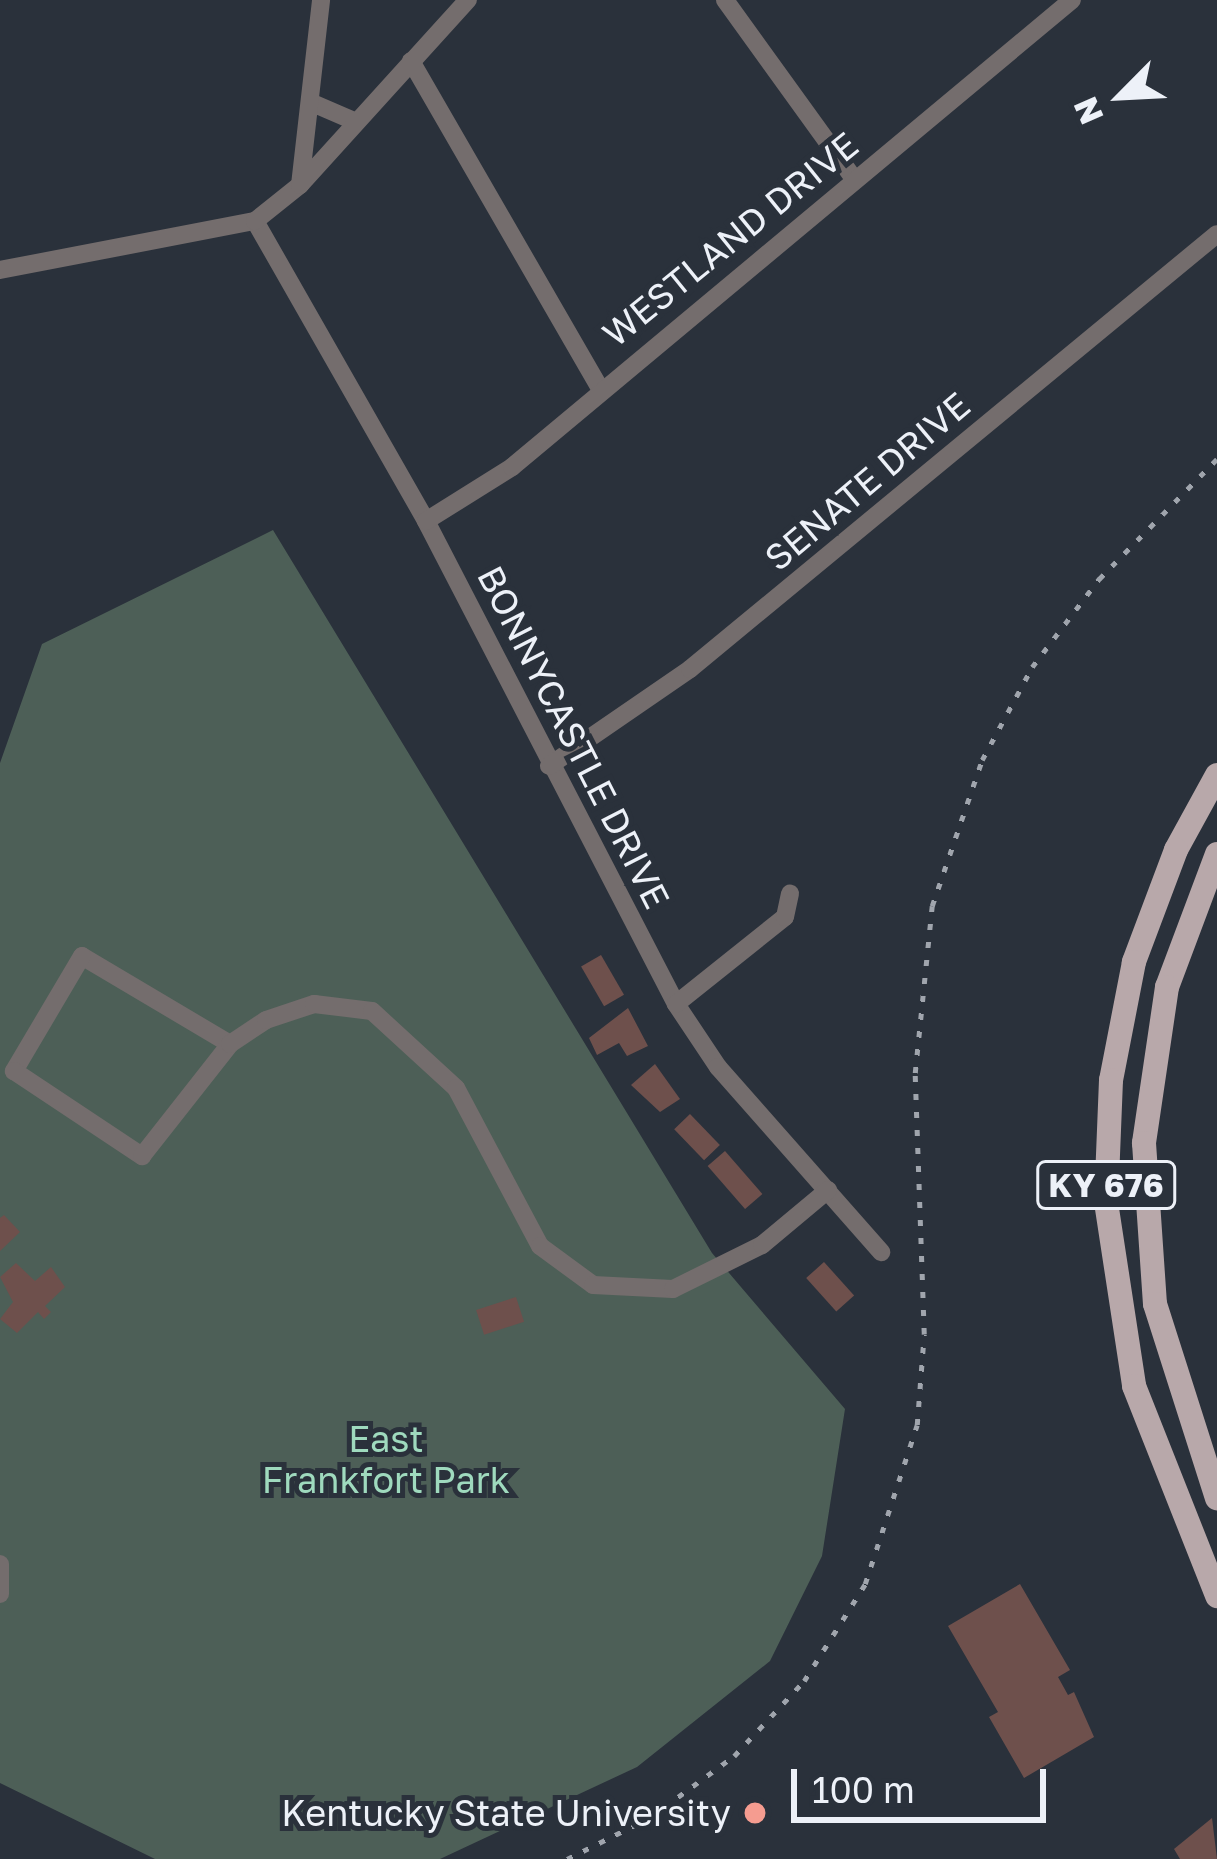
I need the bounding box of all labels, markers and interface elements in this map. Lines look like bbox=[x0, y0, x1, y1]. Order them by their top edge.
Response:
north arrow bbox=[1061, 36, 1181, 156]
text: N bbox=[1065, 91, 1111, 130]
street label: WESTLAND DRIVE bbox=[594, 123, 866, 355]
street label: SENATE DRIVE bbox=[756, 383, 978, 579]
street label: BONNYCASTLE DRIVE bbox=[469, 559, 679, 915]
road number: KY 676 bbox=[1034, 1158, 1178, 1212]
park label: East Frankfort Park bbox=[262, 1416, 510, 1501]
scale bar bbox=[797, 1745, 1052, 1819]
text: 100 m bbox=[812, 1768, 915, 1811]
place label: Kentucky State University bbox=[281, 1791, 731, 1835]
marker: Kentucky State University bbox=[742, 1800, 768, 1826]

